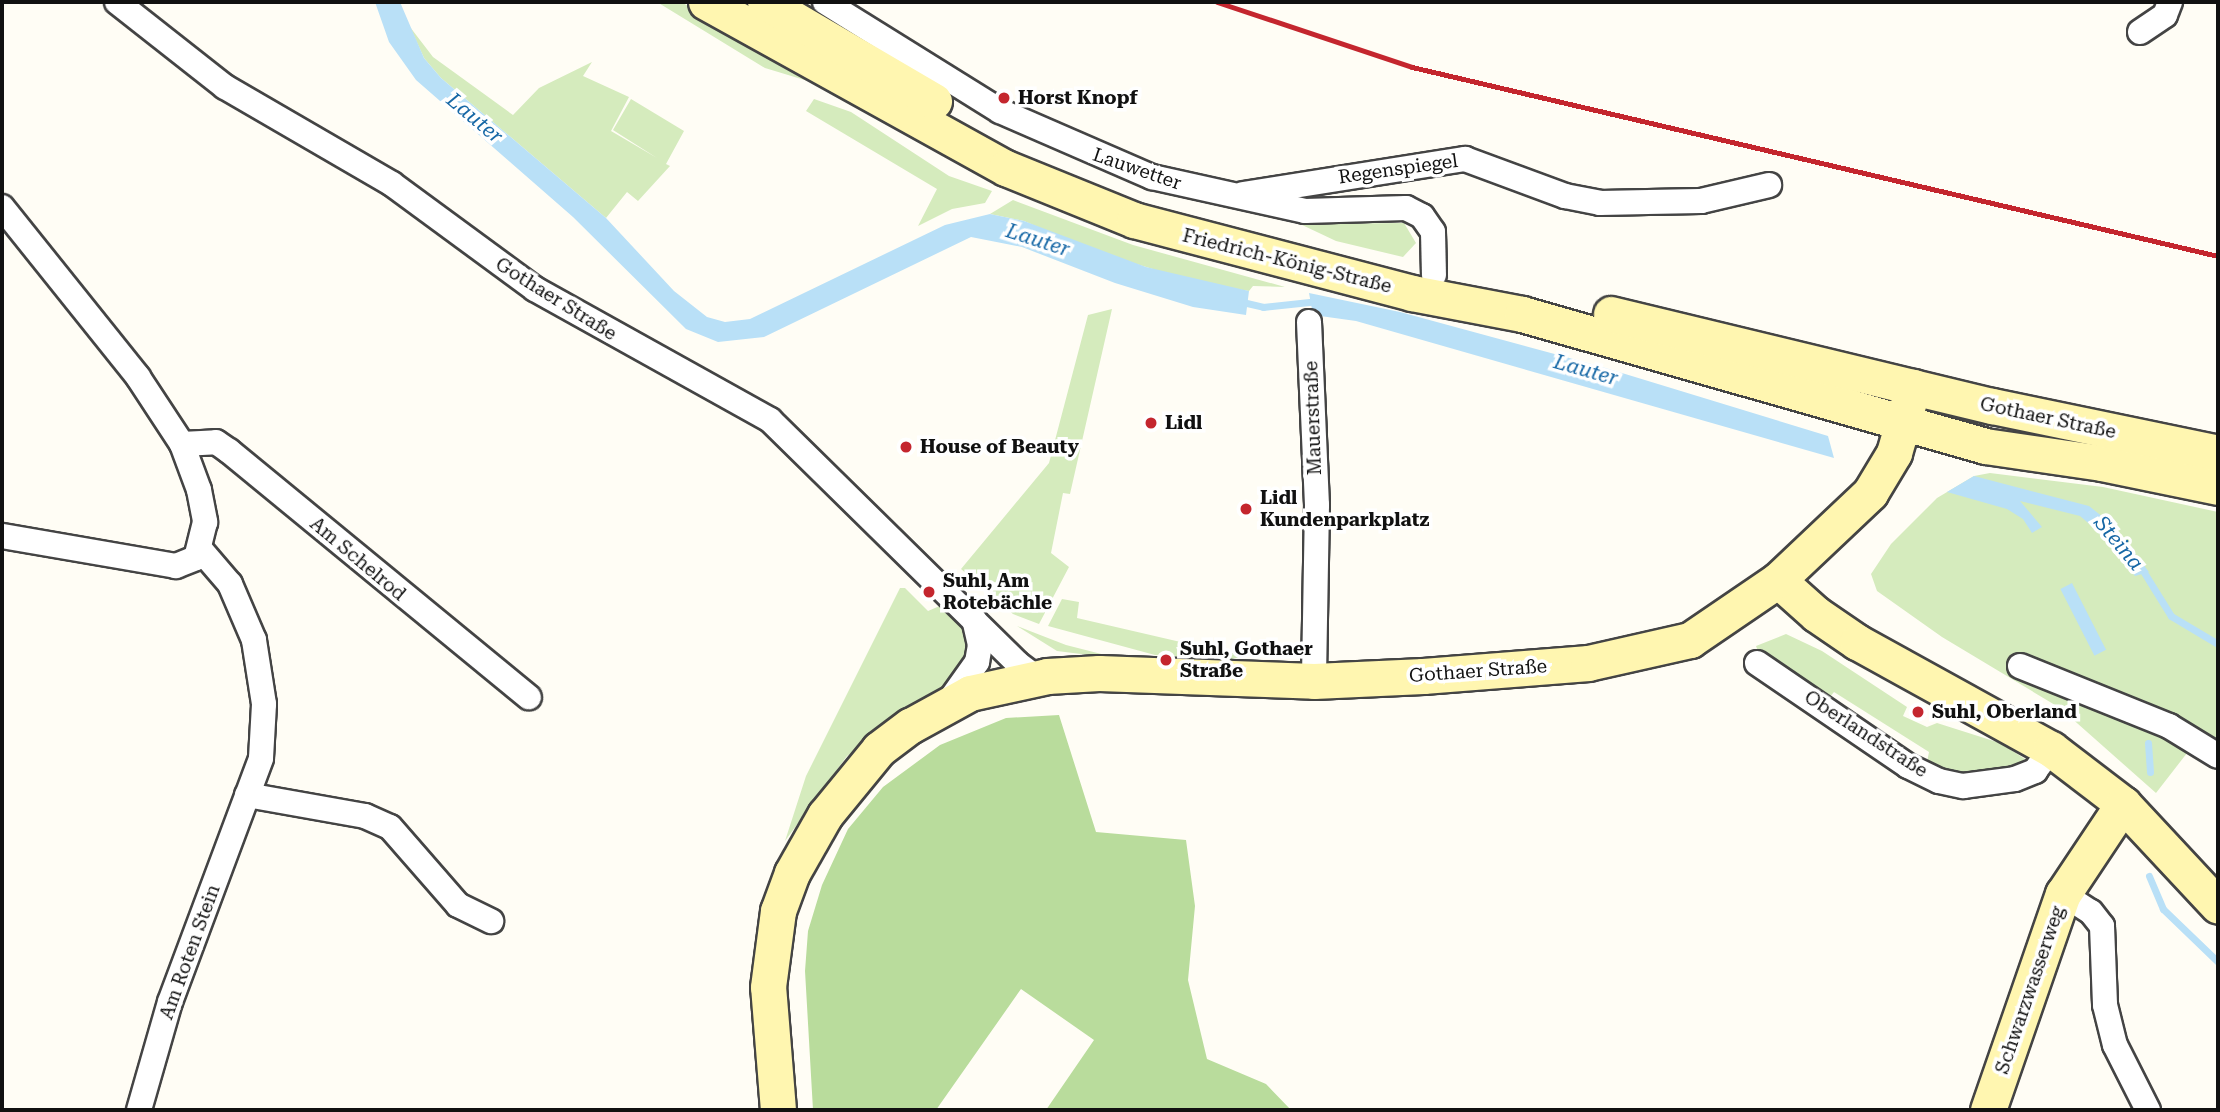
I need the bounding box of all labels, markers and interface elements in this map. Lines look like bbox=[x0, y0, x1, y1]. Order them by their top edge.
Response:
water label: Lauter bbox=[442, 87, 508, 149]
place label: Horst Knopf bbox=[1018, 87, 1137, 109]
marker: Horst Knopf bbox=[996, 90, 1012, 106]
street label: Lauwetter bbox=[1090, 143, 1184, 195]
street label: Regenspiegel bbox=[1337, 149, 1459, 189]
water label: Lauter bbox=[1003, 218, 1073, 262]
street label: Friedrich-König-Straße bbox=[1180, 224, 1394, 298]
street label: Gothaer Straße bbox=[491, 253, 621, 345]
water label: Lauter bbox=[1551, 349, 1621, 391]
street label: Mauerstraße bbox=[1300, 360, 1326, 476]
street label: Gothaer Straße bbox=[1978, 392, 2118, 444]
place label: Lidl bbox=[1165, 412, 1202, 434]
marker: Lidl bbox=[1143, 415, 1159, 431]
place label: House of Beauty bbox=[920, 436, 1079, 458]
marker: House of Beauty bbox=[898, 439, 914, 455]
place label: Lidl Kundenparkplatz bbox=[1260, 487, 1429, 531]
marker: Lidl Kundenparkplatz bbox=[1238, 501, 1254, 517]
water label: Steina bbox=[2089, 511, 2149, 575]
street label: Am Schelrod bbox=[305, 512, 411, 606]
place label: Suhl, Am Rotebächle bbox=[943, 570, 1052, 614]
marker: Suhl, Am Rotebächle bbox=[921, 584, 937, 600]
place label: Suhl, Gothaer Straße bbox=[1180, 638, 1313, 682]
marker: Suhl, Gothaer Straße bbox=[1158, 652, 1174, 668]
street label: Gothaer Straße bbox=[1408, 655, 1548, 687]
street label: Oberlandstraße bbox=[1800, 686, 1932, 782]
place label: Suhl, Oberland bbox=[1932, 701, 2077, 723]
marker: Suhl, Oberland bbox=[1910, 704, 1926, 720]
street label: Am Roten Stein bbox=[155, 881, 225, 1023]
street label: Schwarzwasserweg bbox=[1991, 903, 2069, 1077]

